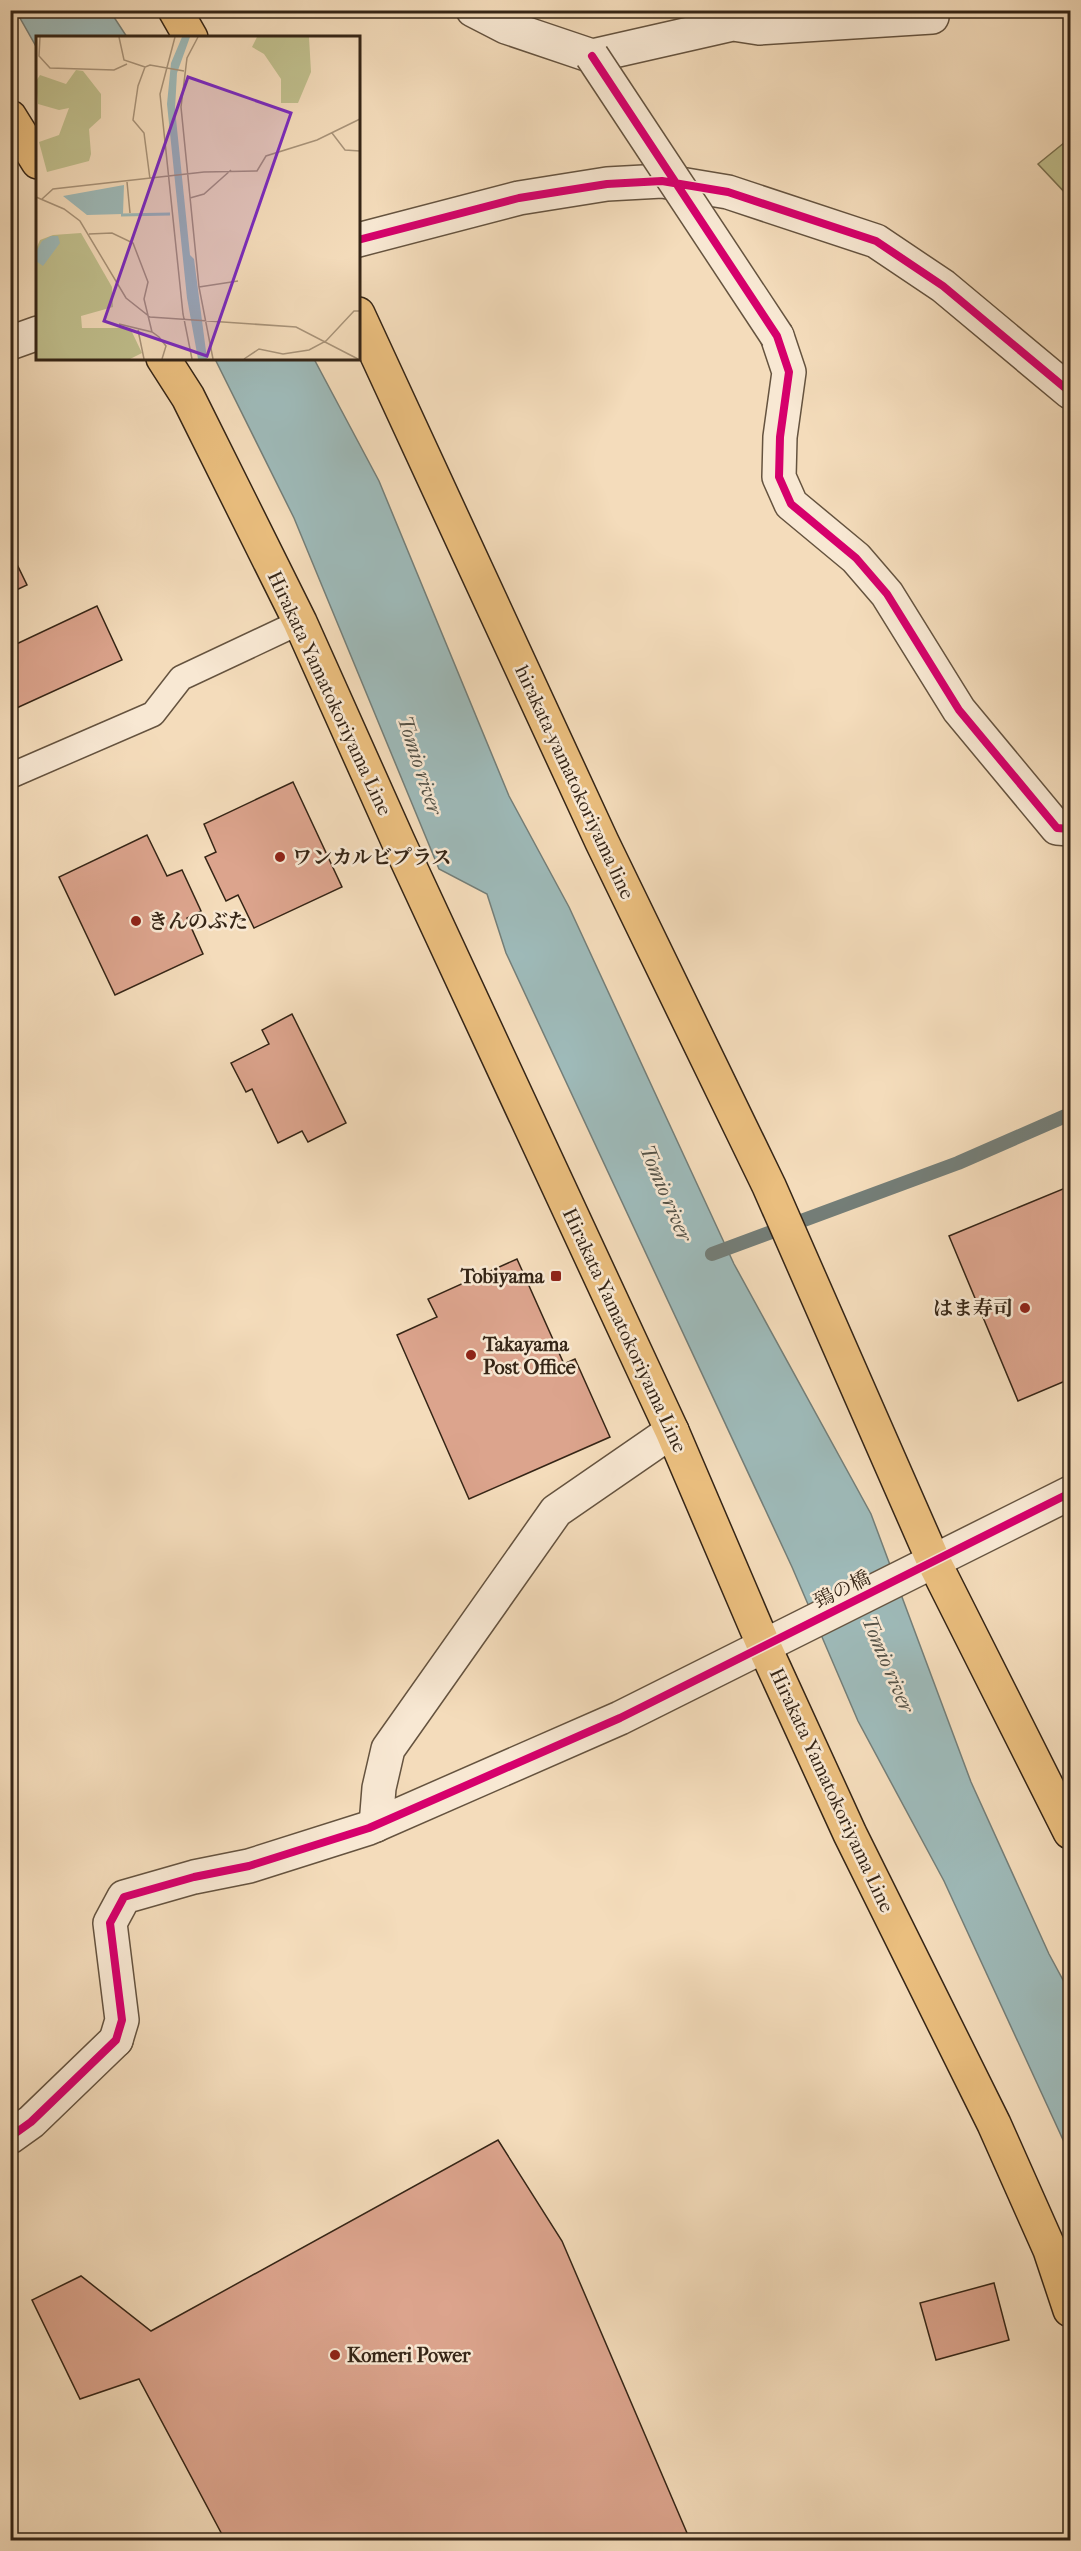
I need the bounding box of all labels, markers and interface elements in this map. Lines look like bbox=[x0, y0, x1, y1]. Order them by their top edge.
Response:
inset map bbox=[36, 36, 360, 360]
street label: Hirakata Yamatokoriyama Line bbox=[263, 567, 396, 819]
street label: hirakata-yamatokoriyama line bbox=[510, 662, 639, 903]
water label: Tomio river bbox=[393, 713, 448, 819]
place label: ワンカルビプラス bbox=[292, 846, 451, 869]
marker: ワンカルビプラス bbox=[273, 850, 287, 864]
place label: きんのぶた bbox=[148, 910, 248, 933]
marker: きんのぶた bbox=[129, 914, 143, 928]
water label: Tomio river bbox=[635, 1141, 698, 1246]
street label: Hirakata Yamatokoriyama Line bbox=[558, 1204, 691, 1456]
place label: Tobiyama bbox=[460, 1265, 545, 1288]
marker: Tobiyama bbox=[549, 1269, 563, 1283]
place label: はま寿司 bbox=[933, 1297, 1013, 1320]
marker: はま寿司 bbox=[1018, 1301, 1032, 1315]
place label: Takayama Post Office bbox=[482, 1333, 576, 1379]
marker: Takayama Post Office bbox=[464, 1348, 478, 1362]
street label: 鵄の橋 bbox=[810, 1566, 874, 1613]
water label: Tomio river bbox=[857, 1612, 920, 1717]
street label: Hirakata Yamatokoriyama Line bbox=[765, 1664, 898, 1916]
place label: Komeri Power bbox=[347, 2344, 471, 2367]
marker: Komeri Power bbox=[328, 2348, 342, 2362]

